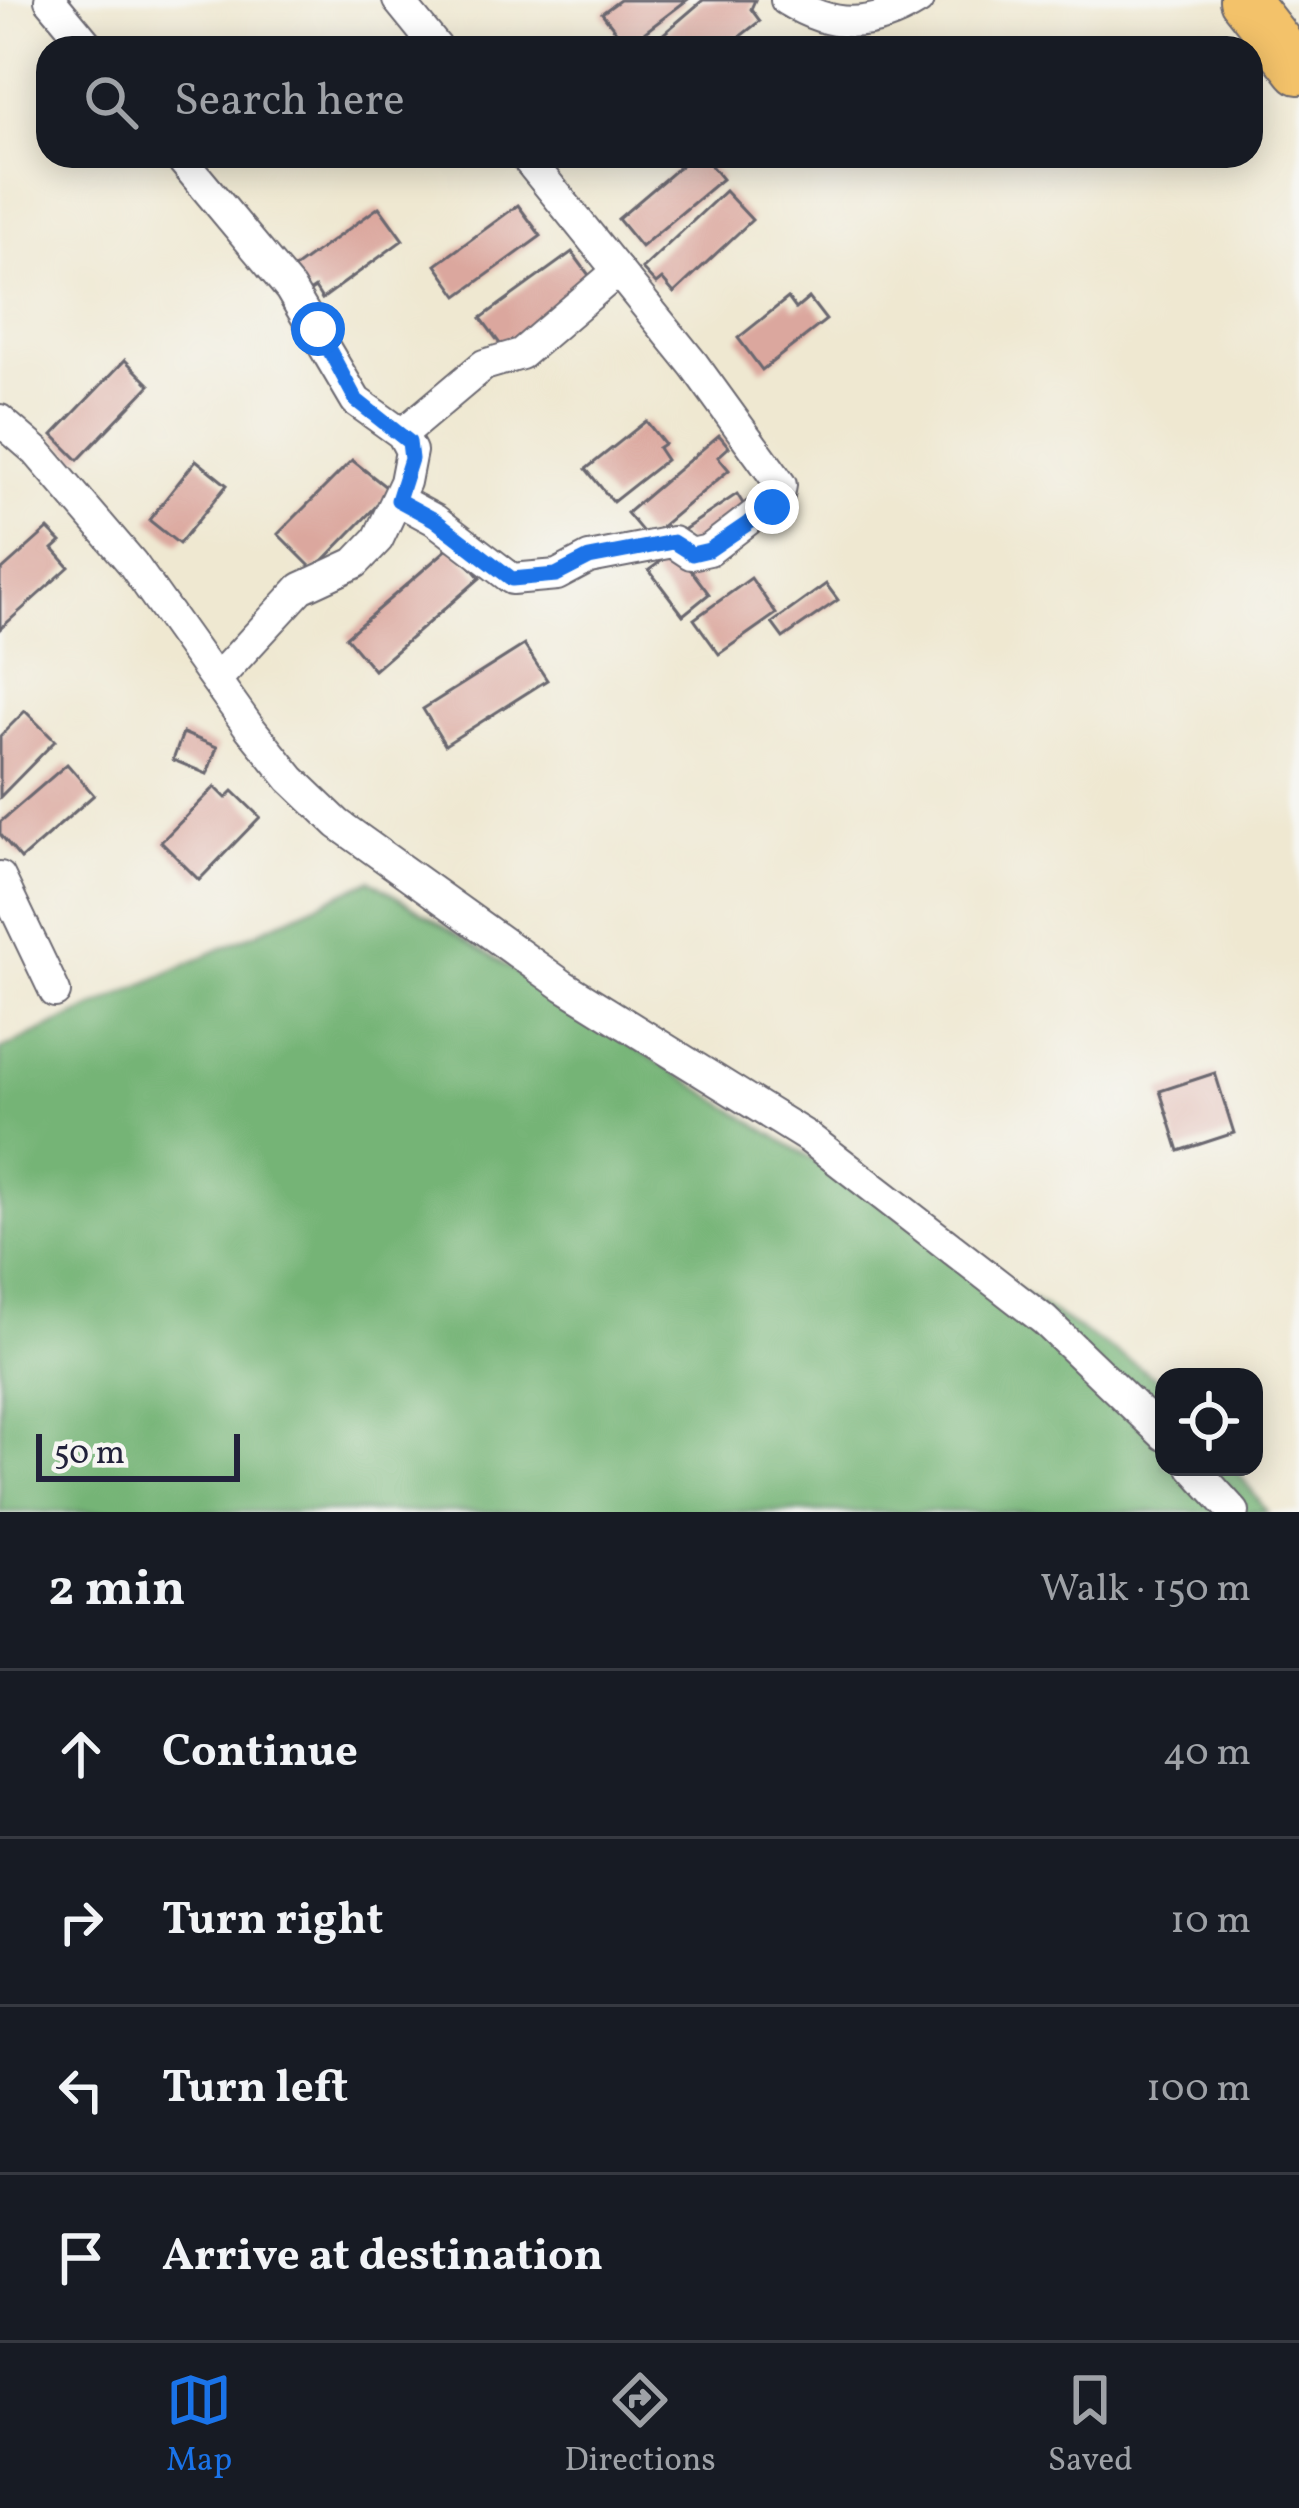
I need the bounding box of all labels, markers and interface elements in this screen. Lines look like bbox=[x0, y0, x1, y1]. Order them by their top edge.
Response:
search box bbox=[36, 36, 1263, 168]
icon: search bbox=[78, 69, 144, 135]
text: Search here bbox=[174, 71, 405, 134]
route start bbox=[291, 302, 345, 356]
route end bbox=[745, 480, 799, 534]
map controls bbox=[1155, 1368, 1263, 1476]
button: locate bbox=[1155, 1368, 1263, 1476]
scale bar bbox=[36, 1428, 240, 1481]
text: 50 m bbox=[54, 1432, 125, 1478]
text: 2 min bbox=[48, 1555, 186, 1626]
text: Walk · 150 m bbox=[1040, 1563, 1251, 1617]
icon: ahead bbox=[48, 1721, 114, 1787]
text: Continue bbox=[162, 1722, 358, 1785]
text: 40 m bbox=[1163, 1727, 1251, 1781]
icon: right bbox=[48, 1889, 114, 1955]
text: Turn right bbox=[162, 1890, 383, 1953]
text: 10 m bbox=[1170, 1895, 1251, 1949]
icon: left bbox=[48, 2057, 114, 2123]
text: Turn left bbox=[162, 2058, 348, 2121]
text: 100 m bbox=[1146, 2063, 1251, 2117]
icon: arrive bbox=[48, 2225, 114, 2291]
text: Arrive at destination bbox=[162, 2226, 603, 2289]
tab: Map bbox=[166, 2367, 232, 2485]
tab: Directions bbox=[564, 2367, 716, 2485]
tab: Saved bbox=[1048, 2367, 1133, 2485]

